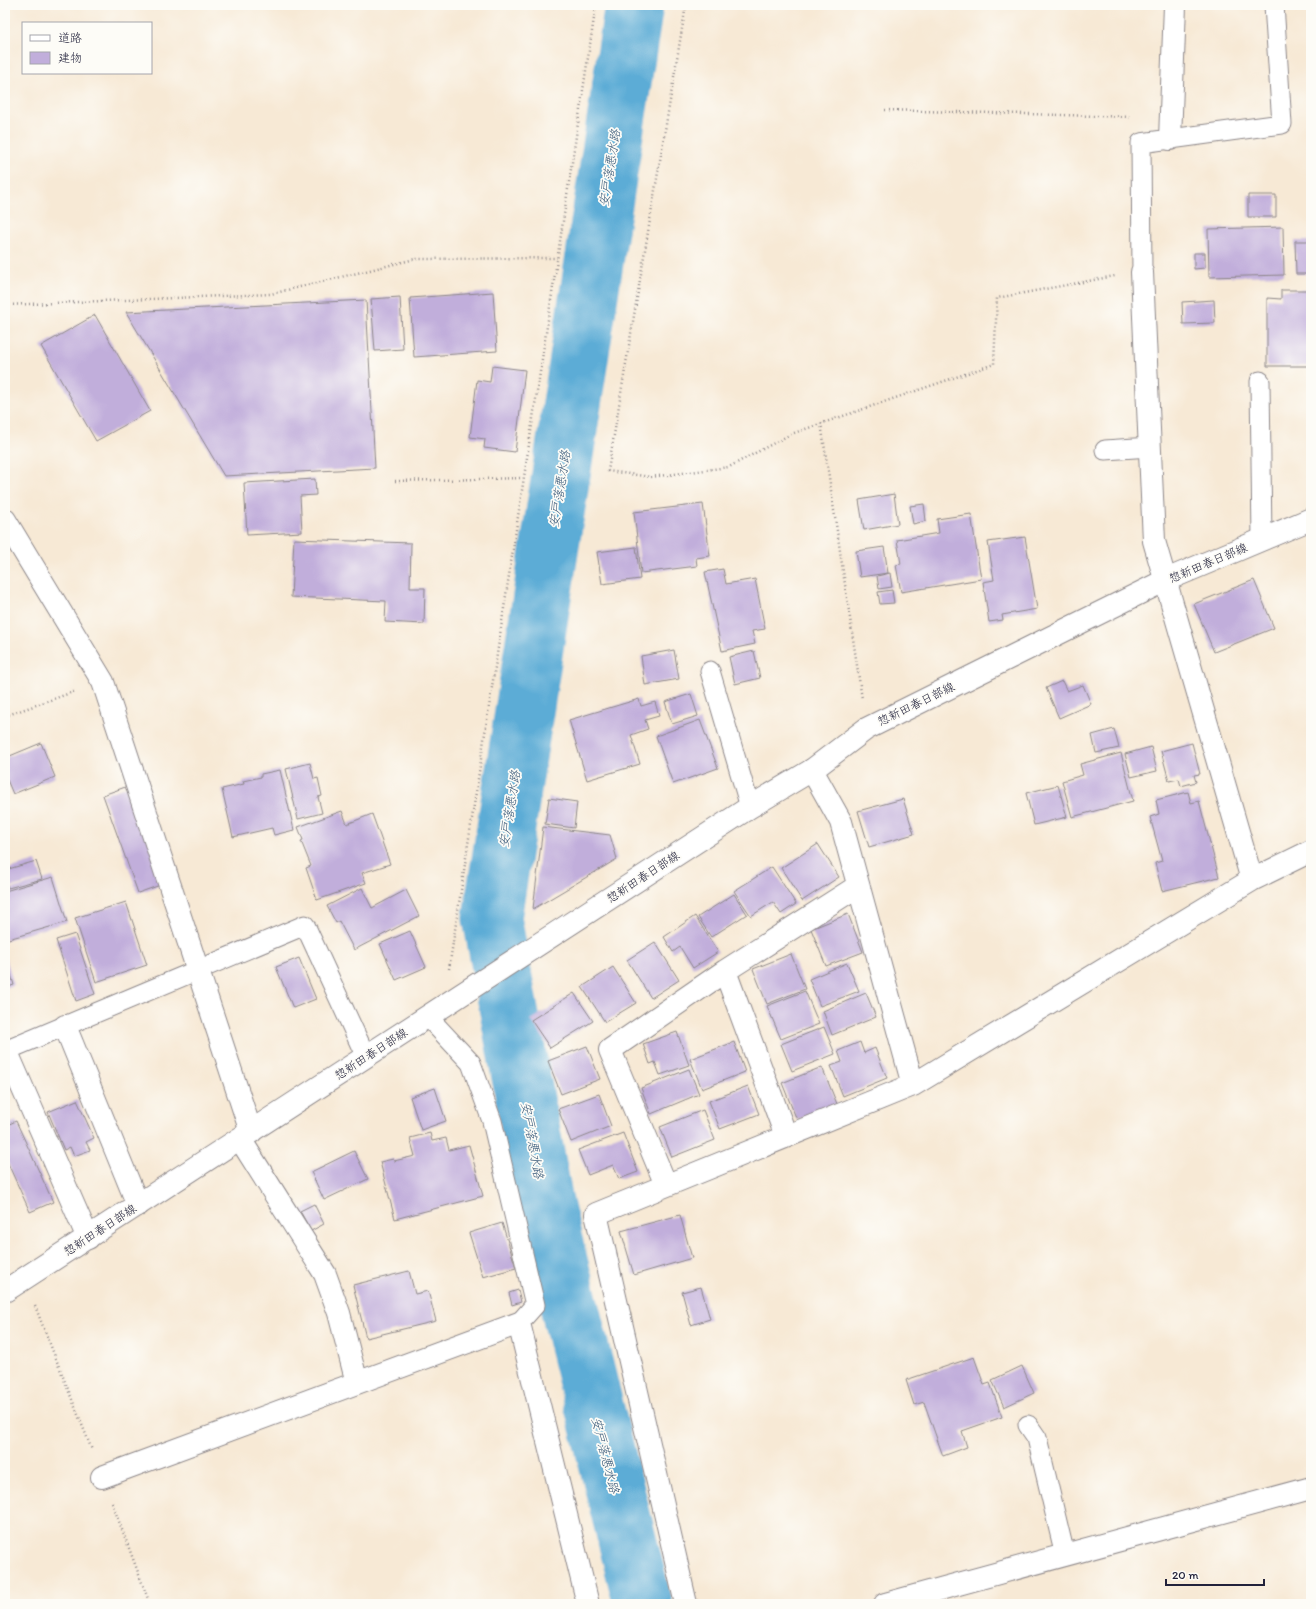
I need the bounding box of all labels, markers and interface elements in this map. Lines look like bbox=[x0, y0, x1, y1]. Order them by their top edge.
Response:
legend bbox=[22, 22, 152, 74]
text: 道路 bbox=[58, 31, 82, 45]
text: 建物 bbox=[58, 51, 82, 65]
water label: 安戸落悪水路 bbox=[596, 127, 623, 208]
water label: 安戸落悪水路 bbox=[546, 448, 573, 529]
street label: 惣新田春日部線 bbox=[1167, 540, 1249, 586]
street label: 惣新田春日部線 bbox=[875, 679, 957, 729]
water label: 安戸落悪水路 bbox=[496, 768, 523, 849]
street label: 惣新田春日部線 bbox=[604, 848, 682, 906]
street label: 惣新田春日部線 bbox=[332, 1025, 410, 1083]
water label: 安戸落悪水路 bbox=[518, 1100, 547, 1181]
street label: 惣新田春日部線 bbox=[61, 1201, 139, 1259]
water label: 安戸落悪水路 bbox=[589, 1415, 622, 1496]
scale bar bbox=[1166, 1561, 1264, 1587]
text: 20 m bbox=[1172, 1568, 1199, 1582]

